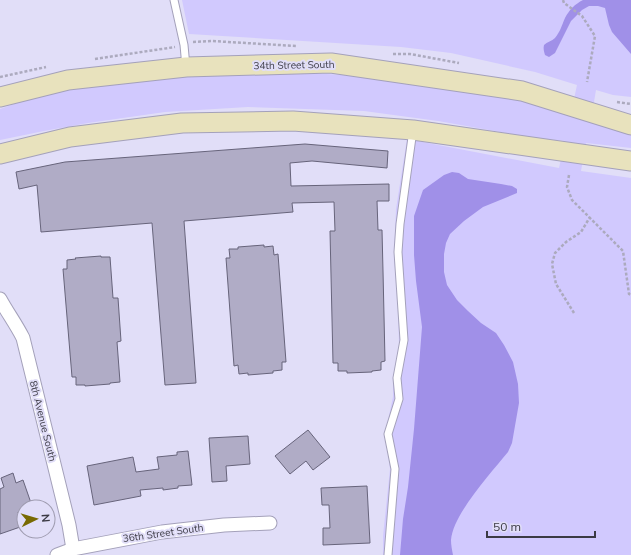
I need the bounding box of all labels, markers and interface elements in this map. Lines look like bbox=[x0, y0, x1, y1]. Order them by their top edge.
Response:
street label: 34th Street South bbox=[253, 58, 335, 72]
street label: 8th Avenue South bbox=[27, 379, 59, 463]
north arrow bbox=[16, 499, 56, 539]
text: N bbox=[39, 513, 53, 523]
scale bar bbox=[487, 513, 595, 539]
text: 50 m bbox=[493, 519, 521, 534]
street label: 36th Street South bbox=[122, 521, 204, 545]

